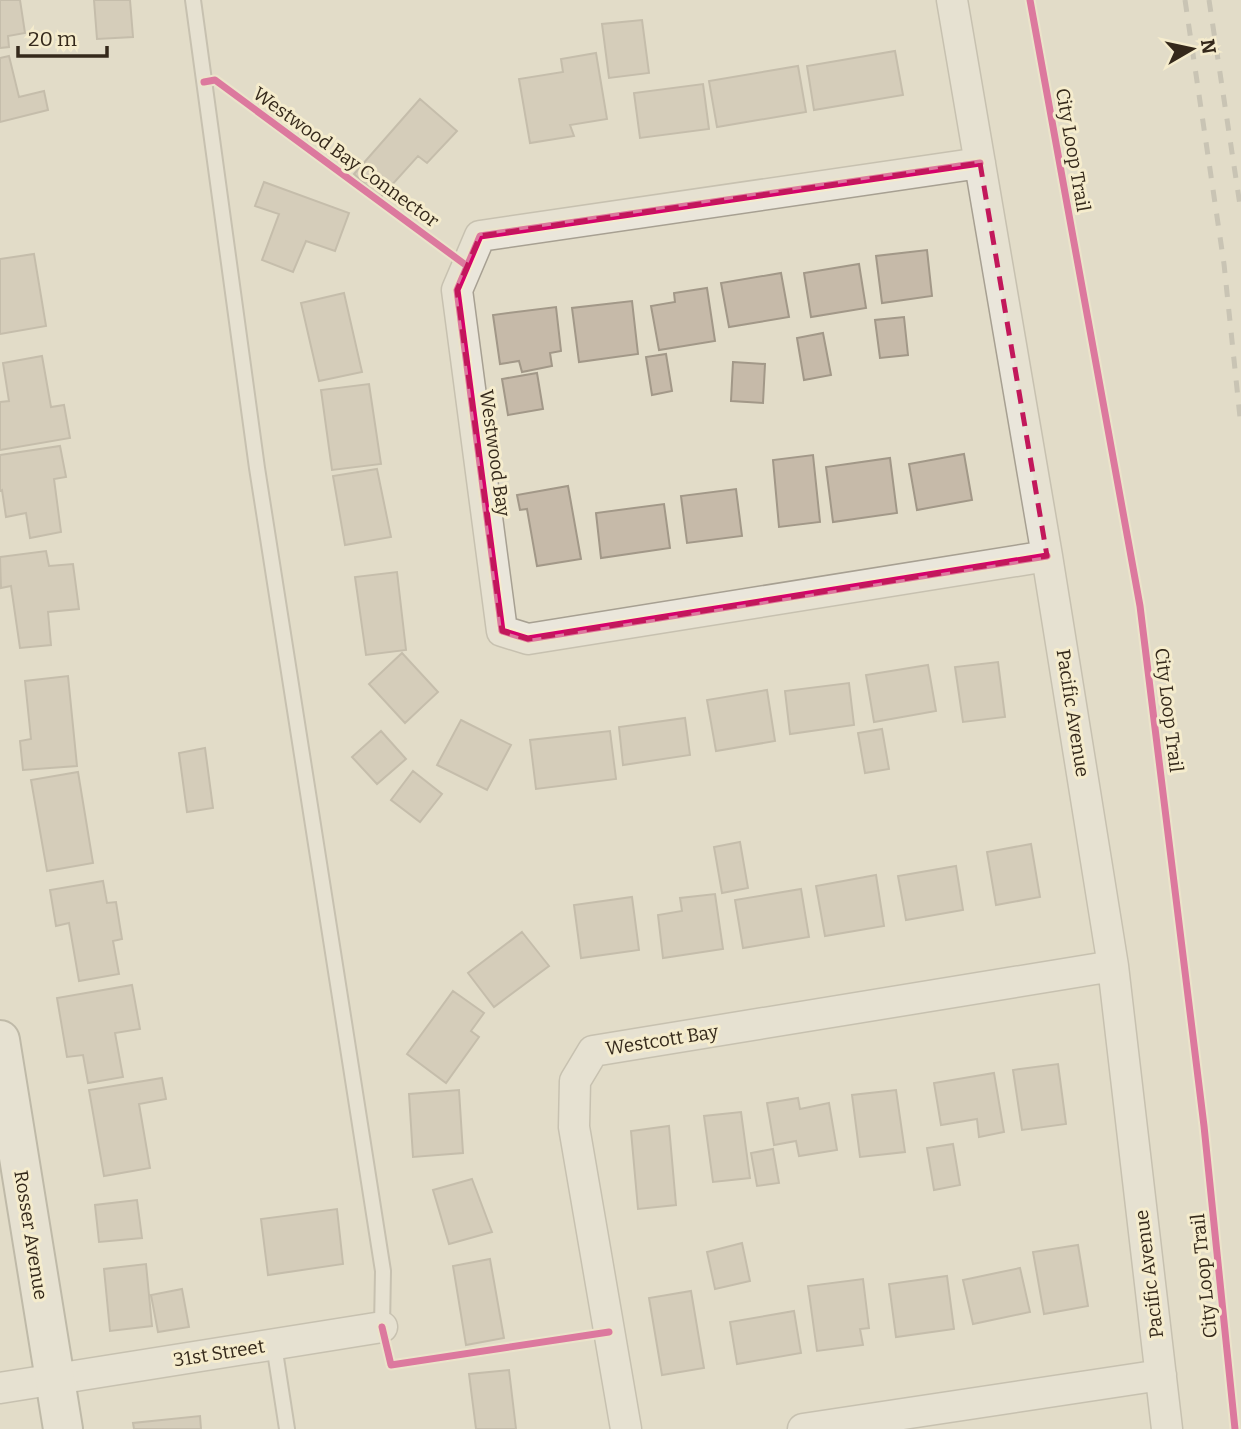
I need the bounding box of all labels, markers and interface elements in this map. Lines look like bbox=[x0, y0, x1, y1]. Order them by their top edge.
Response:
scale bar bbox=[18, 14, 107, 58]
north arrow bbox=[1157, 14, 1227, 84]
text: 20 m bbox=[28, 26, 77, 52]
text: N bbox=[1196, 37, 1221, 56]
street label: Westwood Bay Connector bbox=[249, 82, 444, 232]
street label: City Loop Trail bbox=[1051, 86, 1095, 214]
street label: Westwood Bay bbox=[475, 388, 515, 519]
street label: City Loop Trail bbox=[1150, 646, 1188, 774]
street label: Pacific Avenue bbox=[1052, 647, 1094, 779]
street label: Westcott Bay bbox=[604, 1020, 721, 1060]
street label: Rosser Avenue bbox=[9, 1169, 53, 1301]
street label: Pacific Avenue bbox=[1130, 1208, 1168, 1340]
street label: City Loop Trail bbox=[1186, 1213, 1222, 1339]
street label: 31st Street bbox=[172, 1334, 266, 1372]

